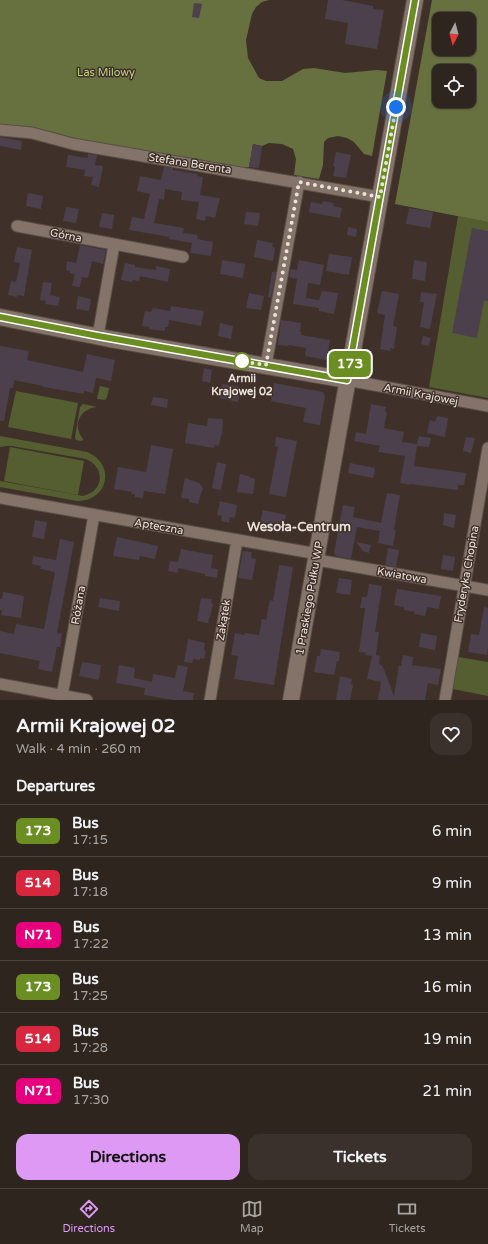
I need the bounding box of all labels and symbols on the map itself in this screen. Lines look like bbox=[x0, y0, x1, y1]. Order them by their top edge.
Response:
north arrow bbox=[432, 12, 476, 56]
park label: Las Milowy bbox=[77, 66, 135, 79]
your location bbox=[386, 97, 406, 117]
street label: Stefana Berenta bbox=[147, 151, 232, 176]
street label: Górna bbox=[49, 226, 83, 245]
line badge: 173 bbox=[327, 351, 373, 377]
marker: Armii Krajowej 02 bbox=[233, 352, 251, 370]
place label: Armii Krajowej 02 bbox=[211, 372, 273, 399]
street label: Armii Krajowej bbox=[383, 381, 459, 408]
street label: Apteczna bbox=[133, 516, 184, 537]
district label: Wesoła-Centrum bbox=[247, 519, 351, 535]
street label: Fryderyka Chopina bbox=[452, 525, 481, 624]
street label: 1 Praskiego Pułku WP bbox=[293, 540, 326, 656]
street label: Kwiatowa bbox=[376, 565, 428, 586]
street label: Różana bbox=[69, 585, 88, 625]
street label: Zakątek bbox=[214, 599, 233, 642]

